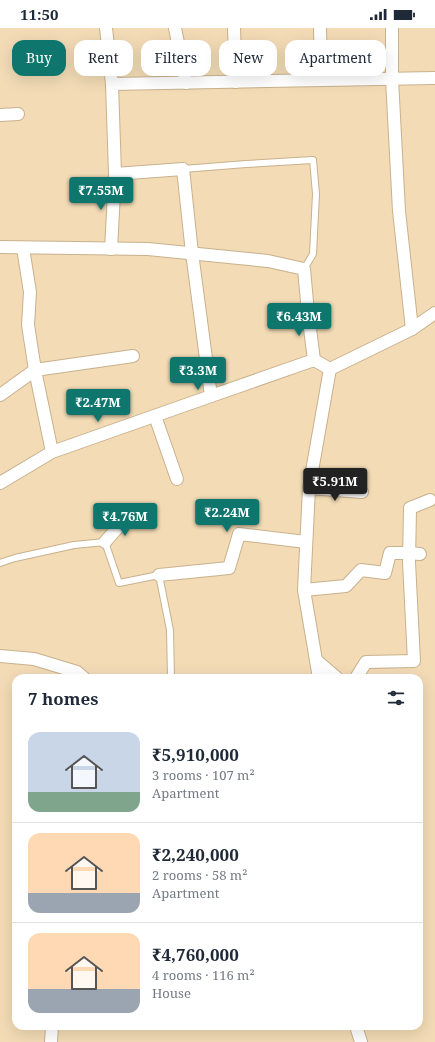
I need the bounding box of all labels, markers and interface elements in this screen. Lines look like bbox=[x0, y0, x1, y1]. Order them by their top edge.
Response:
text: 11:50 bbox=[20, 4, 58, 24]
chip: Buy bbox=[12, 40, 66, 76]
chip: Rent bbox=[74, 40, 133, 76]
chip: Filters bbox=[141, 40, 211, 76]
chip: New bbox=[219, 40, 277, 76]
chip: Apartment bbox=[285, 40, 386, 76]
pin: ₹7.55M bbox=[68, 177, 134, 211]
text: ₹7.55M bbox=[78, 181, 124, 199]
pin: ₹6.43M bbox=[266, 303, 332, 337]
text: ₹6.43M bbox=[276, 307, 322, 325]
pin: ₹3.3M bbox=[170, 357, 226, 391]
text: ₹3.3M bbox=[179, 361, 217, 379]
pin: ₹2.47M bbox=[65, 389, 131, 423]
text: ₹2.47M bbox=[75, 393, 121, 411]
pin: ₹5.91M bbox=[302, 468, 368, 502]
text: ₹5.91M bbox=[312, 472, 358, 490]
pin: ₹2.24M bbox=[194, 499, 260, 533]
pin: ₹4.76M bbox=[92, 503, 158, 537]
text: ₹2.24M bbox=[204, 503, 250, 521]
text: ₹4.76M bbox=[102, 507, 148, 525]
text: 7 homes bbox=[28, 687, 98, 710]
icon: filters bbox=[385, 687, 407, 709]
text: ₹5,910,000 bbox=[152, 743, 239, 766]
icon: home bbox=[60, 748, 108, 796]
text: 3 rooms · 107 m² bbox=[152, 766, 255, 784]
text: Apartment bbox=[152, 784, 219, 802]
text: ₹2,240,000 bbox=[152, 843, 239, 866]
icon: home bbox=[60, 849, 108, 897]
text: 2 rooms · 58 m² bbox=[152, 866, 247, 884]
text: Apartment bbox=[152, 884, 219, 902]
text: ₹4,760,000 bbox=[152, 943, 239, 966]
icon: home bbox=[60, 949, 108, 997]
text: 4 rooms · 116 m² bbox=[152, 966, 255, 984]
text: House bbox=[152, 984, 191, 1002]

